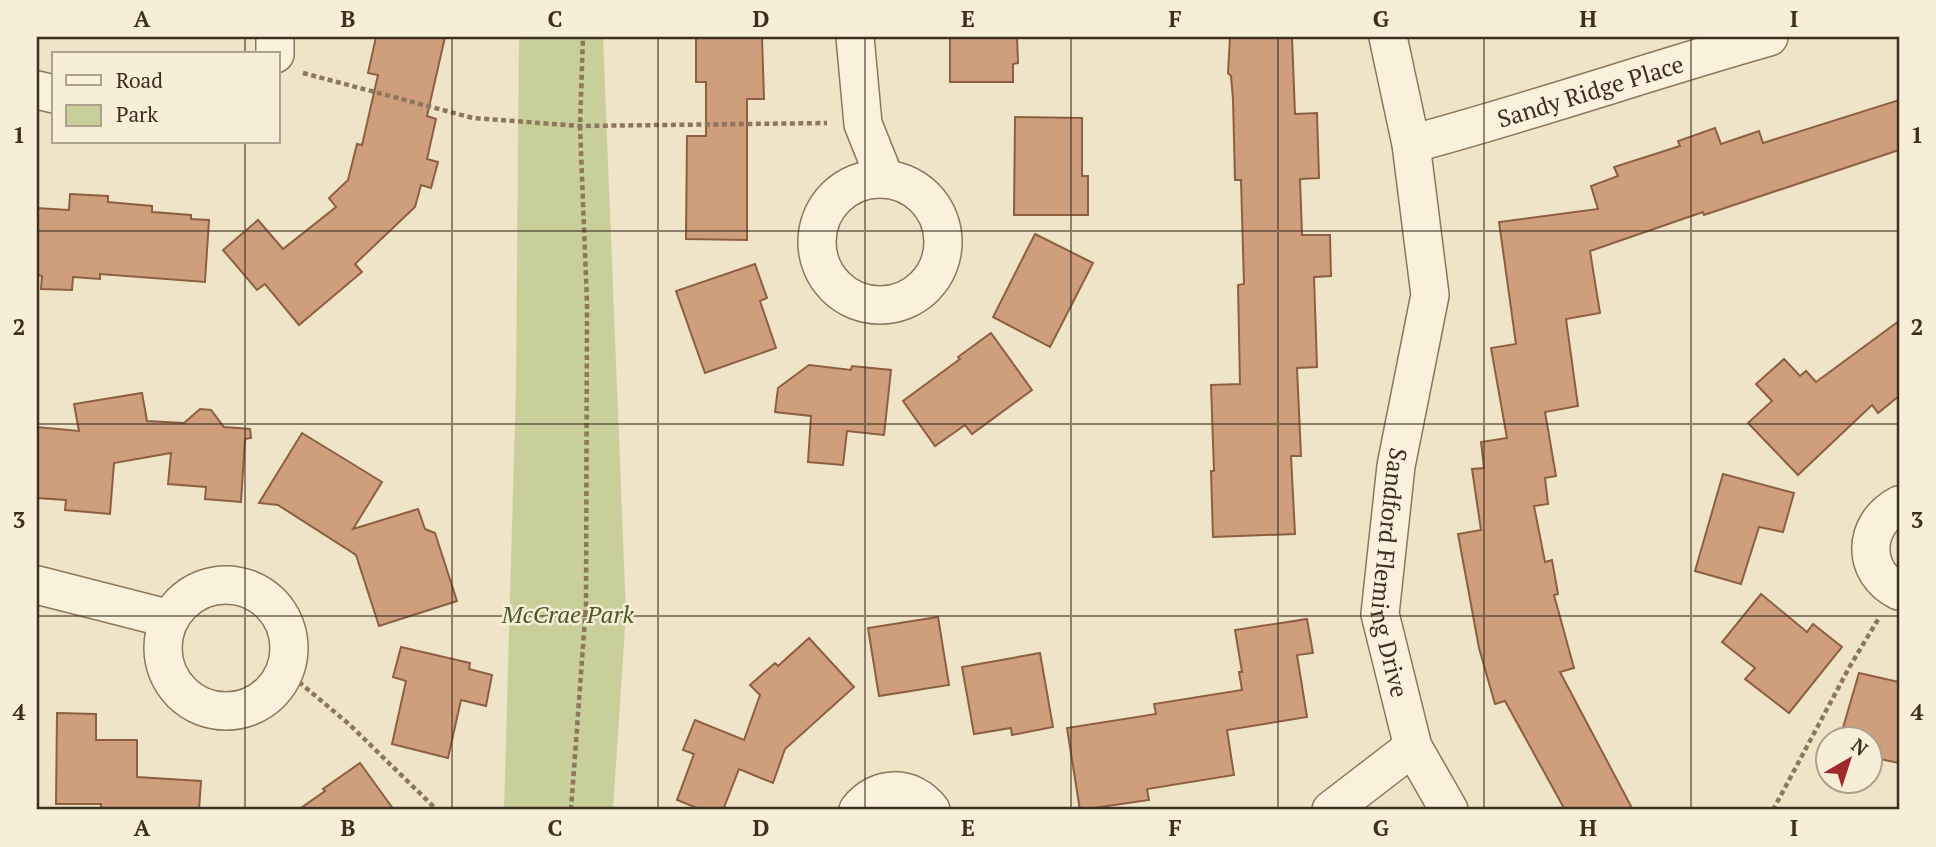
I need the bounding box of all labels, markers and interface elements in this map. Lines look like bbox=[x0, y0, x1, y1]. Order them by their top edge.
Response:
text: A bbox=[134, 3, 151, 34]
text: B bbox=[341, 3, 356, 34]
text: C bbox=[548, 3, 563, 34]
text: D bbox=[753, 3, 770, 34]
text: E bbox=[961, 3, 975, 34]
text: F bbox=[1168, 3, 1182, 34]
text: G bbox=[1373, 3, 1390, 34]
text: H bbox=[1579, 3, 1597, 34]
text: I bbox=[1790, 3, 1798, 34]
street label: Sandy Ridge Place bbox=[1493, 47, 1687, 135]
legend bbox=[52, 52, 280, 144]
text: Road bbox=[116, 66, 163, 94]
text: Park bbox=[116, 100, 158, 128]
text: 1 bbox=[13, 119, 26, 150]
text: 1 bbox=[1911, 119, 1924, 150]
text: 2 bbox=[13, 311, 26, 342]
text: 2 bbox=[1911, 311, 1924, 342]
street label: Sandford Fleming Drive bbox=[1363, 445, 1416, 701]
text: 3 bbox=[13, 504, 26, 535]
text: 3 bbox=[1911, 504, 1924, 535]
park label: McCrae Park bbox=[501, 598, 635, 630]
text: 4 bbox=[13, 696, 26, 727]
text: 4 bbox=[1911, 696, 1924, 727]
north arrow bbox=[1814, 724, 1884, 794]
text: N bbox=[1847, 732, 1874, 761]
text: A bbox=[134, 812, 151, 843]
text: B bbox=[341, 812, 356, 843]
text: C bbox=[548, 812, 563, 843]
text: D bbox=[753, 812, 770, 843]
text: E bbox=[961, 812, 975, 843]
text: F bbox=[1168, 812, 1182, 843]
text: G bbox=[1373, 812, 1390, 843]
text: H bbox=[1579, 812, 1597, 843]
text: I bbox=[1790, 812, 1798, 843]

